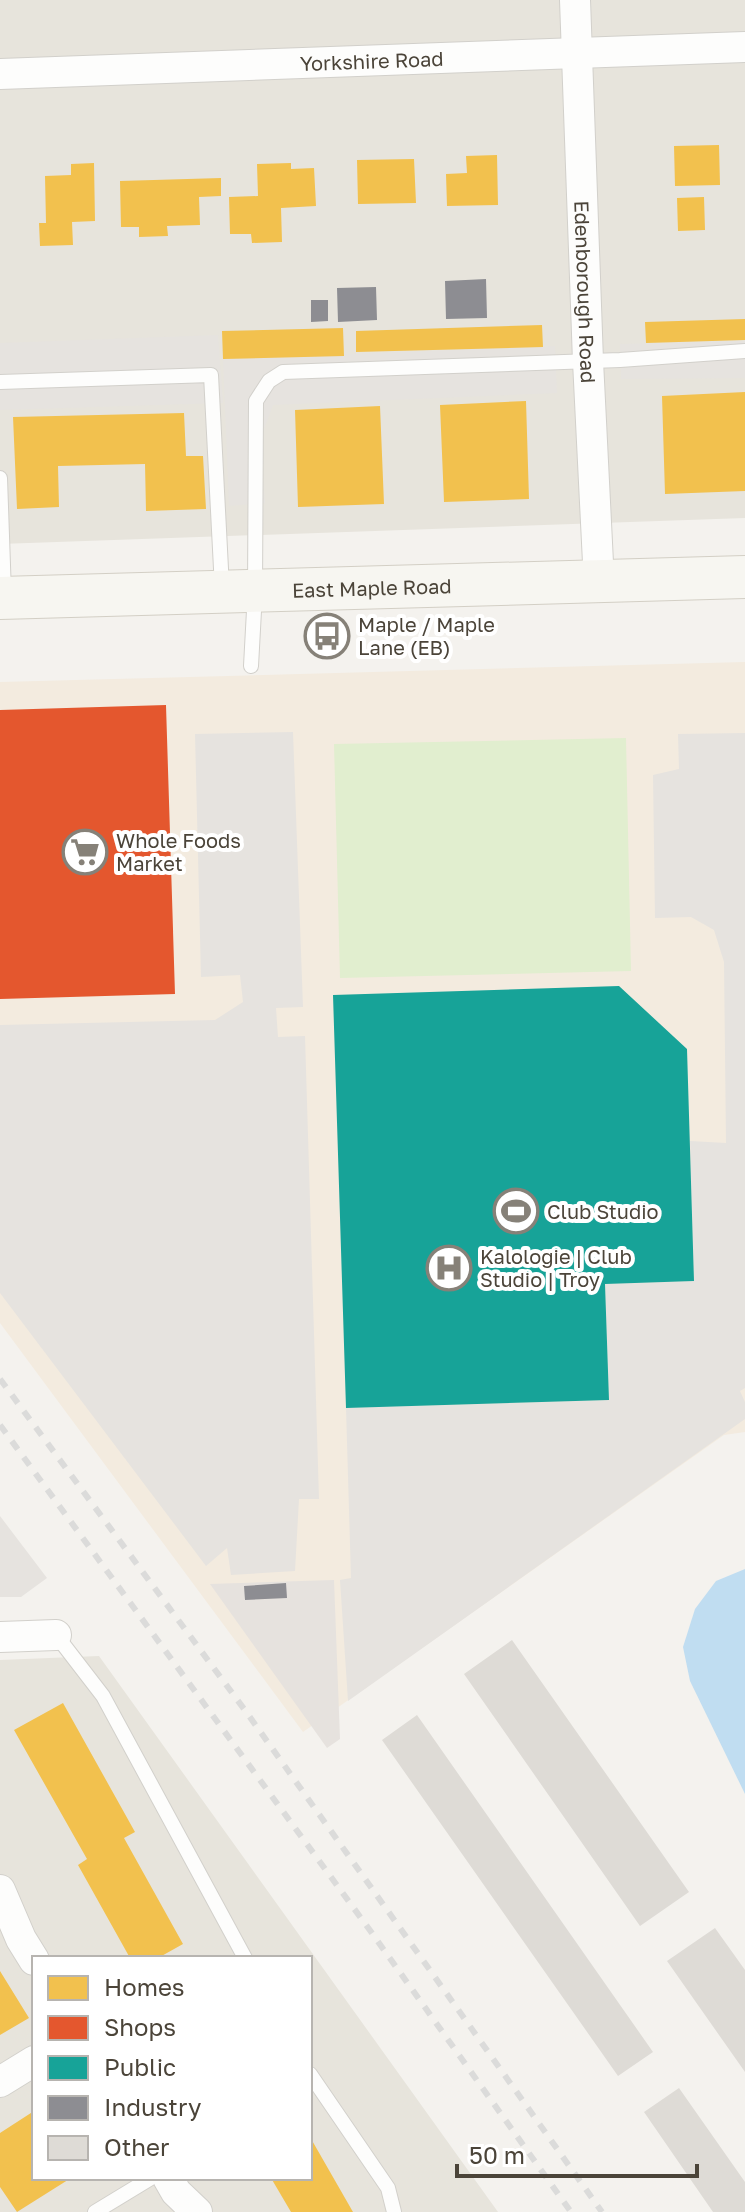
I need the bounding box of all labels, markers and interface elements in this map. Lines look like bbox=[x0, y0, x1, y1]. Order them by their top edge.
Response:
street label: Yorkshire Road bbox=[299, 46, 444, 75]
street label: Edenborough Road bbox=[570, 200, 601, 384]
street label: East Maple Road bbox=[292, 573, 452, 602]
bus stop icon: Maple / Maple Lane (EB) bbox=[303, 612, 351, 660]
place label: Maple / Maple Lane (EB) bbox=[358, 612, 495, 659]
supermarket icon: Whole Foods Market bbox=[61, 828, 109, 876]
place label: Whole Foods Market bbox=[116, 828, 241, 875]
sports icon: Club Studio bbox=[492, 1187, 540, 1235]
place label: Club Studio bbox=[547, 1199, 659, 1223]
hospital icon: Kalologie | Club Studio | Troy bbox=[425, 1244, 473, 1292]
place label: Kalologie | Club Studio | Troy bbox=[480, 1244, 632, 1291]
legend bbox=[32, 1956, 312, 2180]
text: Homes bbox=[104, 1972, 185, 2001]
text: Shops bbox=[104, 2012, 176, 2041]
text: Public bbox=[104, 2052, 176, 2081]
text: Industry bbox=[104, 2092, 201, 2121]
scale bar bbox=[457, 2128, 697, 2178]
text: Other bbox=[104, 2132, 169, 2161]
text: 50 m bbox=[469, 2140, 525, 2169]

